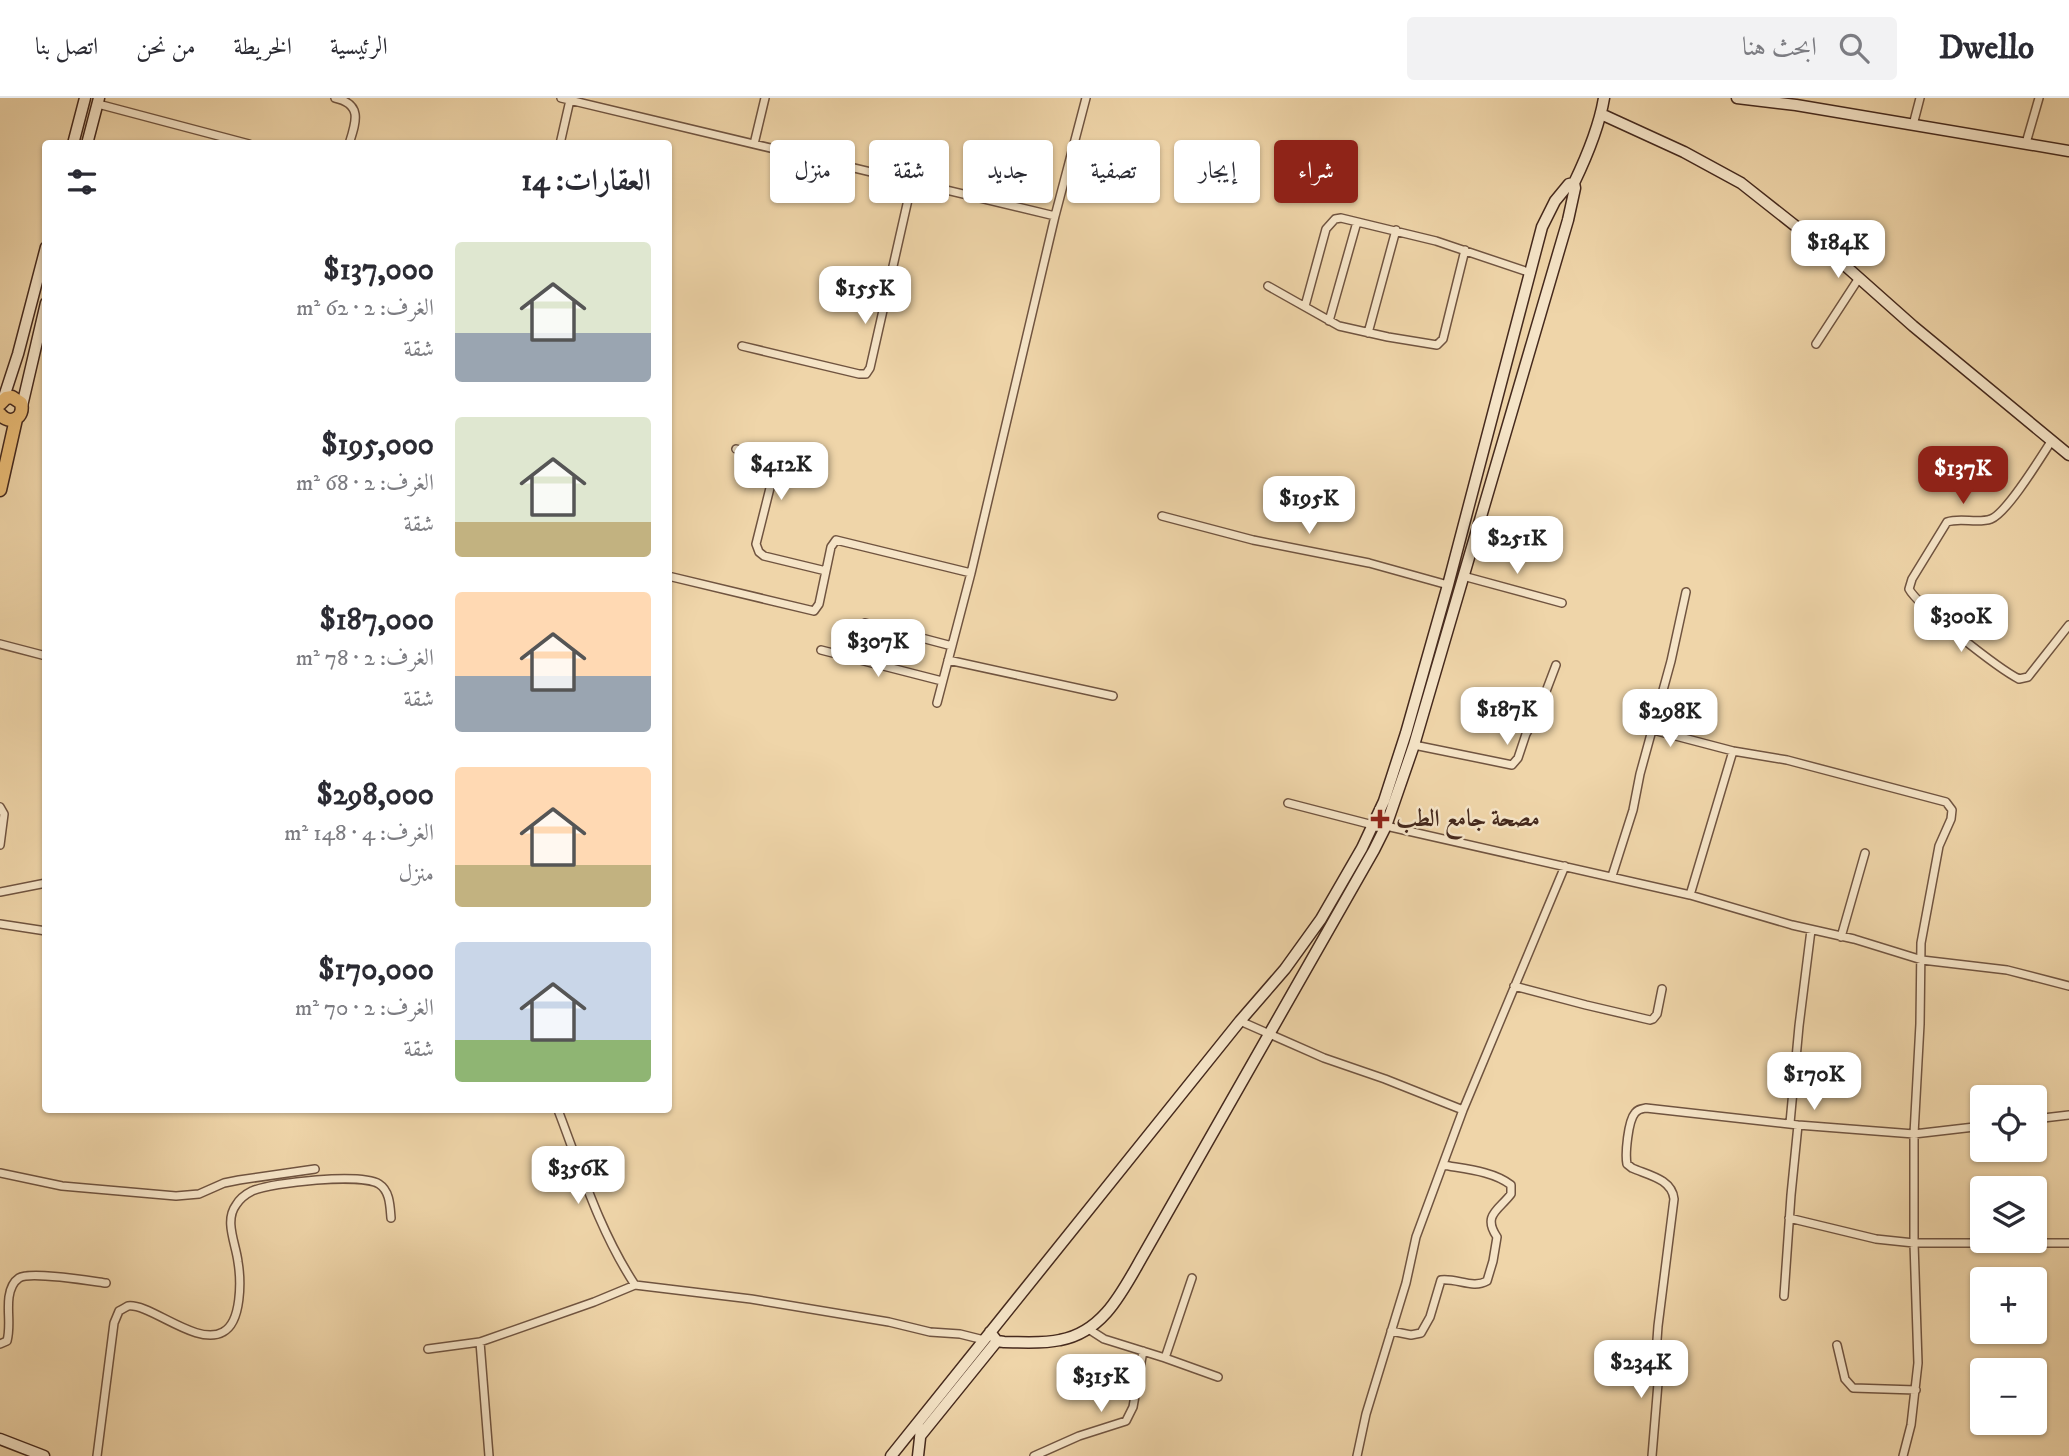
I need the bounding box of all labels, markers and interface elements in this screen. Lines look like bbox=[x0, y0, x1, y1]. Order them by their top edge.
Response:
search box bbox=[1407, 17, 1897, 80]
text: Dwello bbox=[1939, 28, 2034, 69]
icon: search bbox=[1835, 29, 1873, 67]
text: ابحث هنا bbox=[1742, 31, 1817, 64]
text: اتصل بنا bbox=[35, 32, 98, 62]
text: من نحن bbox=[136, 32, 196, 62]
text: الخريطة bbox=[234, 32, 292, 62]
text: الرئيسية bbox=[330, 32, 388, 62]
chip: منزل bbox=[770, 140, 855, 203]
chip: شقة bbox=[869, 140, 949, 203]
chip: جديد bbox=[963, 140, 1053, 203]
chip: تصفية bbox=[1067, 140, 1160, 203]
chip: إيجار bbox=[1174, 140, 1260, 203]
chip: شراء bbox=[1274, 140, 1358, 203]
icon: filters bbox=[63, 163, 101, 201]
text: العقارات: 14 bbox=[521, 163, 651, 200]
pin: $184K bbox=[1789, 220, 1887, 280]
text: $184K bbox=[1807, 228, 1869, 257]
text: $137,000 bbox=[323, 252, 434, 289]
pin: $155K bbox=[816, 266, 914, 326]
icon: home bbox=[511, 270, 595, 354]
text: $155K bbox=[835, 274, 895, 303]
text: الغرف: 2 · 62 m² bbox=[296, 294, 434, 323]
text: شقة bbox=[404, 335, 434, 364]
text: $195,000 bbox=[321, 427, 434, 464]
pin: $412K bbox=[732, 442, 830, 502]
icon: home bbox=[511, 445, 595, 529]
pin: $137K bbox=[1914, 446, 2012, 506]
text: $412K bbox=[750, 450, 812, 479]
text: $137K bbox=[1934, 454, 1992, 483]
text: الغرف: 2 · 68 m² bbox=[296, 469, 434, 498]
pin: $195K bbox=[1260, 476, 1358, 536]
text: $195K bbox=[1279, 484, 1339, 513]
text: شقة bbox=[404, 510, 434, 539]
pin: $251K bbox=[1468, 517, 1566, 576]
text: $251K bbox=[1487, 524, 1547, 553]
pin: $300K bbox=[1912, 594, 2010, 654]
text: $187,000 bbox=[319, 602, 434, 639]
text: $300K bbox=[1930, 602, 1992, 631]
icon: home bbox=[511, 620, 595, 704]
pin: $307K bbox=[829, 620, 927, 679]
text: $307K bbox=[847, 627, 909, 656]
text: الغرف: 2 · 78 m² bbox=[296, 644, 434, 673]
text: شقة bbox=[404, 685, 434, 714]
pin: $187K bbox=[1458, 688, 1556, 747]
pin: $298K bbox=[1621, 690, 1719, 749]
text: $187K bbox=[1477, 695, 1537, 724]
text: $298K bbox=[1639, 697, 1702, 726]
text: $298,000 bbox=[316, 777, 434, 814]
icon: home bbox=[511, 795, 595, 879]
place label: مصحة جامع الطب bbox=[1396, 804, 1540, 840]
marker: مصحة جامع الطب bbox=[1370, 809, 1390, 829]
text: الغرف: 4 · 148 m² bbox=[284, 819, 434, 848]
text: منزل bbox=[399, 860, 434, 889]
text: $170,000 bbox=[318, 952, 434, 989]
icon: home bbox=[511, 970, 595, 1054]
text: الغرف: 2 · 70 m² bbox=[295, 994, 434, 1023]
text: شقة bbox=[404, 1035, 434, 1064]
pin: $170K bbox=[1765, 1052, 1863, 1112]
text: $170K bbox=[1783, 1060, 1845, 1089]
map controls bbox=[1970, 1085, 2047, 1435]
button: locate bbox=[1970, 1085, 2047, 1162]
pin: $356K bbox=[529, 1146, 627, 1206]
text: $356K bbox=[548, 1154, 608, 1183]
button: layers bbox=[1970, 1176, 2047, 1253]
button: + bbox=[1970, 1267, 2047, 1344]
pin: $234K bbox=[1592, 1340, 1690, 1400]
text: $234K bbox=[1610, 1348, 1672, 1377]
pin: $315K bbox=[1052, 1354, 1150, 1414]
button: − bbox=[1970, 1358, 2047, 1435]
text: $315K bbox=[1072, 1362, 1130, 1391]

